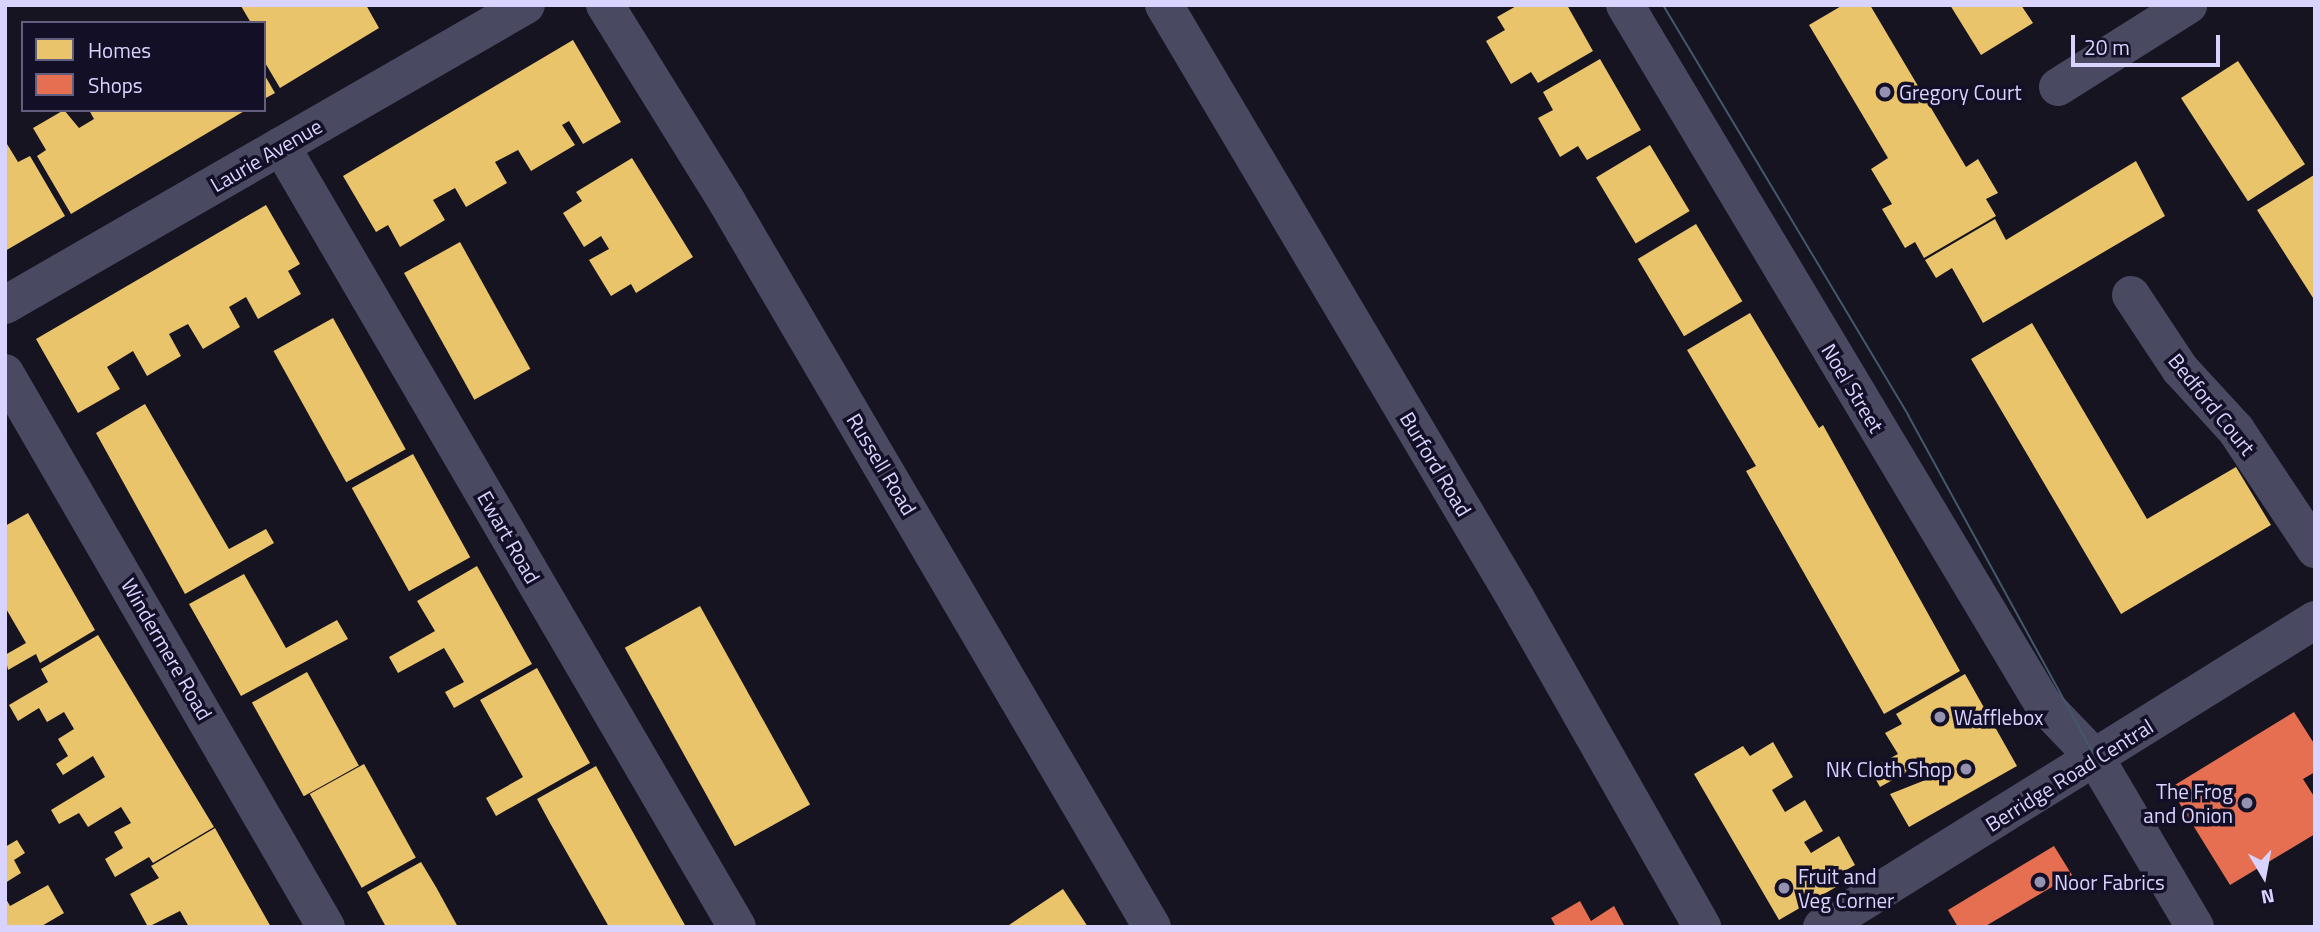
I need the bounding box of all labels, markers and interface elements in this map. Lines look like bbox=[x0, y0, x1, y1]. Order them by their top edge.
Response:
legend bbox=[21, 21, 266, 112]
scale bar bbox=[2075, 21, 2224, 65]
text: 20 m bbox=[2084, 31, 2130, 63]
text: Homes bbox=[88, 34, 151, 66]
text: Shops bbox=[88, 69, 143, 101]
place label: Gregory Court bbox=[1899, 79, 2022, 105]
marker: Gregory Court bbox=[1877, 84, 1893, 100]
street label: Laurie Avenue bbox=[206, 113, 326, 197]
street label: Noel Street bbox=[1817, 339, 1889, 437]
street label: Bedford Court bbox=[2163, 348, 2261, 460]
street label: Burford Road bbox=[1395, 407, 1477, 521]
street label: Russell Road bbox=[842, 409, 922, 519]
street label: Ewart Road bbox=[472, 486, 546, 588]
street label: Windermere Road bbox=[116, 574, 218, 724]
place label: Wafflebox bbox=[1954, 704, 2044, 730]
marker: Wafflebox bbox=[1932, 709, 1948, 725]
street label: Berridge Road Central bbox=[1981, 713, 2157, 837]
place label: NK Cloth Shop bbox=[1826, 756, 1952, 782]
marker: NK Cloth Shop bbox=[1958, 761, 1974, 777]
place label: The Frog and Onion bbox=[2143, 778, 2233, 828]
marker: The Frog and Onion bbox=[2239, 795, 2255, 811]
north arrow bbox=[2229, 841, 2299, 911]
place label: Fruit and Veg Corner bbox=[1798, 863, 1894, 913]
place label: Noor Fabrics bbox=[2054, 869, 2165, 895]
marker: Noor Fabrics bbox=[2032, 874, 2048, 890]
marker: Fruit and Veg Corner bbox=[1776, 880, 1792, 896]
text: N bbox=[2259, 882, 2277, 913]

